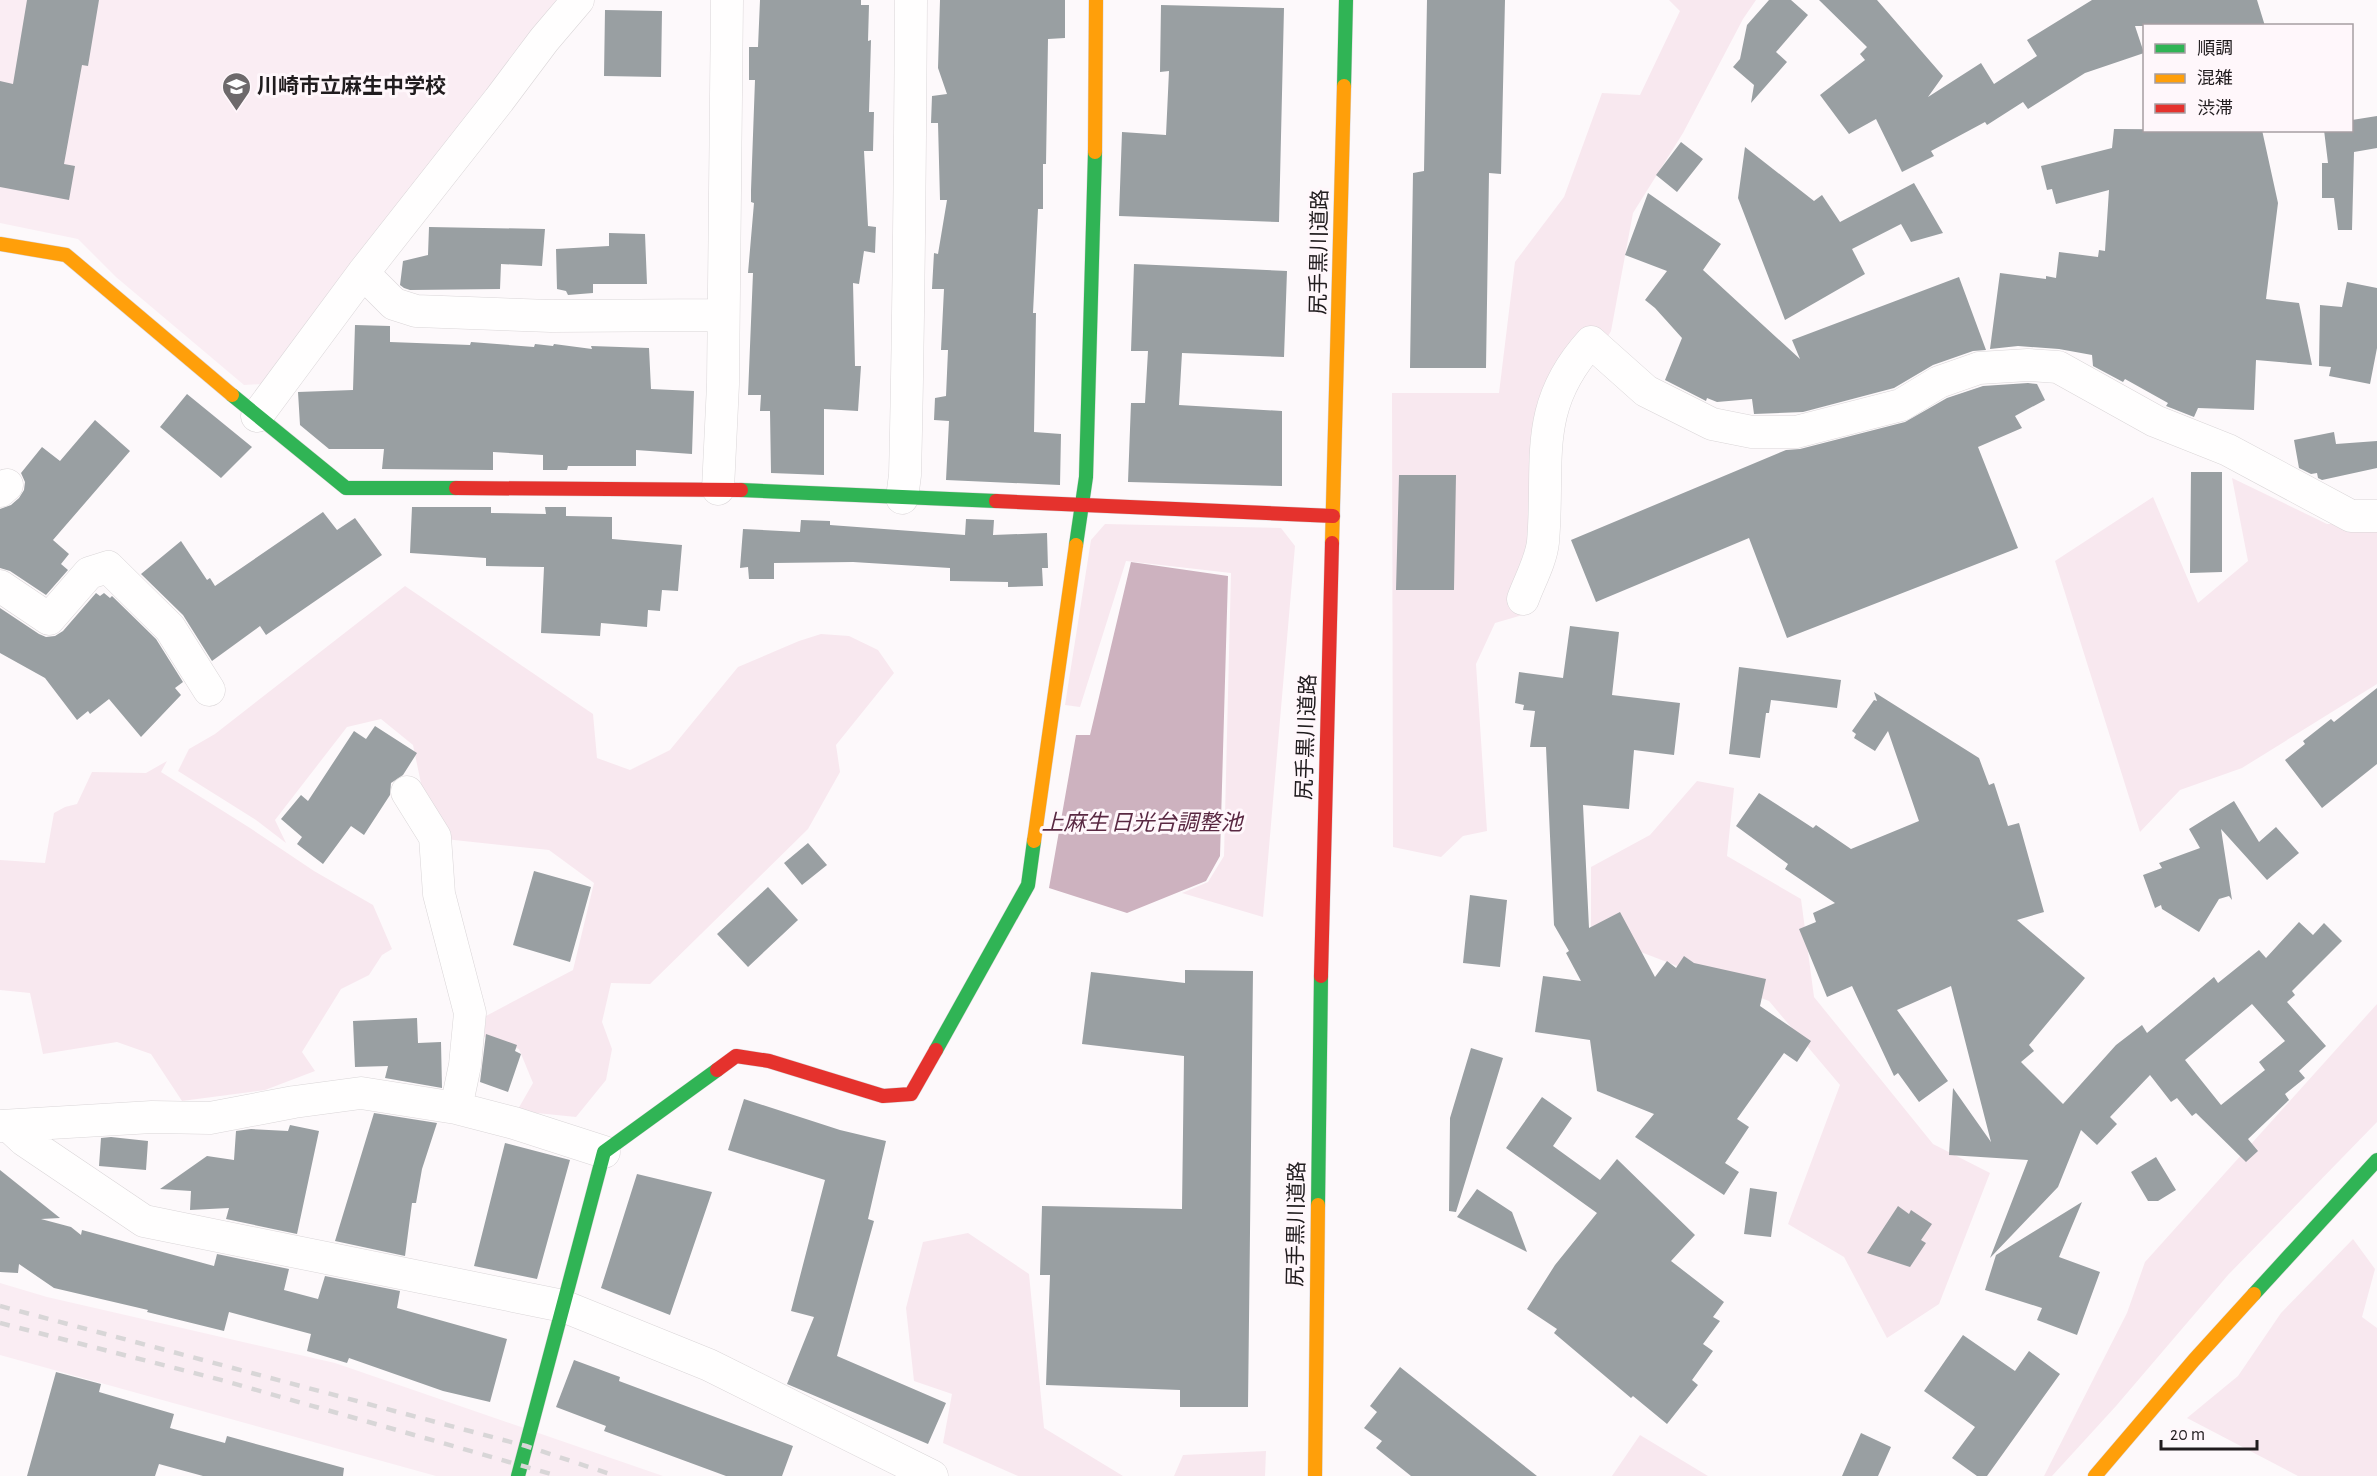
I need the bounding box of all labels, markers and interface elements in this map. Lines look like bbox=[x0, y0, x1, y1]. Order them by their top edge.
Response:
legend bbox=[2143, 24, 2353, 132]
text: 順調 bbox=[2197, 40, 2233, 58]
text: 混雑 bbox=[2197, 68, 2233, 88]
school or university icon: 川崎市立麻生中学校 bbox=[220, 70, 252, 112]
place label: 川崎市立麻生中学校 bbox=[257, 75, 446, 97]
text: 渋滞 bbox=[2197, 99, 2233, 118]
street label: 尻手黒川道路 bbox=[1307, 189, 1331, 315]
street label: 尻手黒川道路 bbox=[1293, 674, 1319, 800]
water label: 上麻生 日光台調整池 bbox=[1041, 811, 1245, 834]
street label: 尻手黒川道路 bbox=[1284, 1161, 1308, 1287]
scale bar bbox=[2161, 1413, 2257, 1451]
text: 20 m bbox=[2170, 1426, 2205, 1444]

